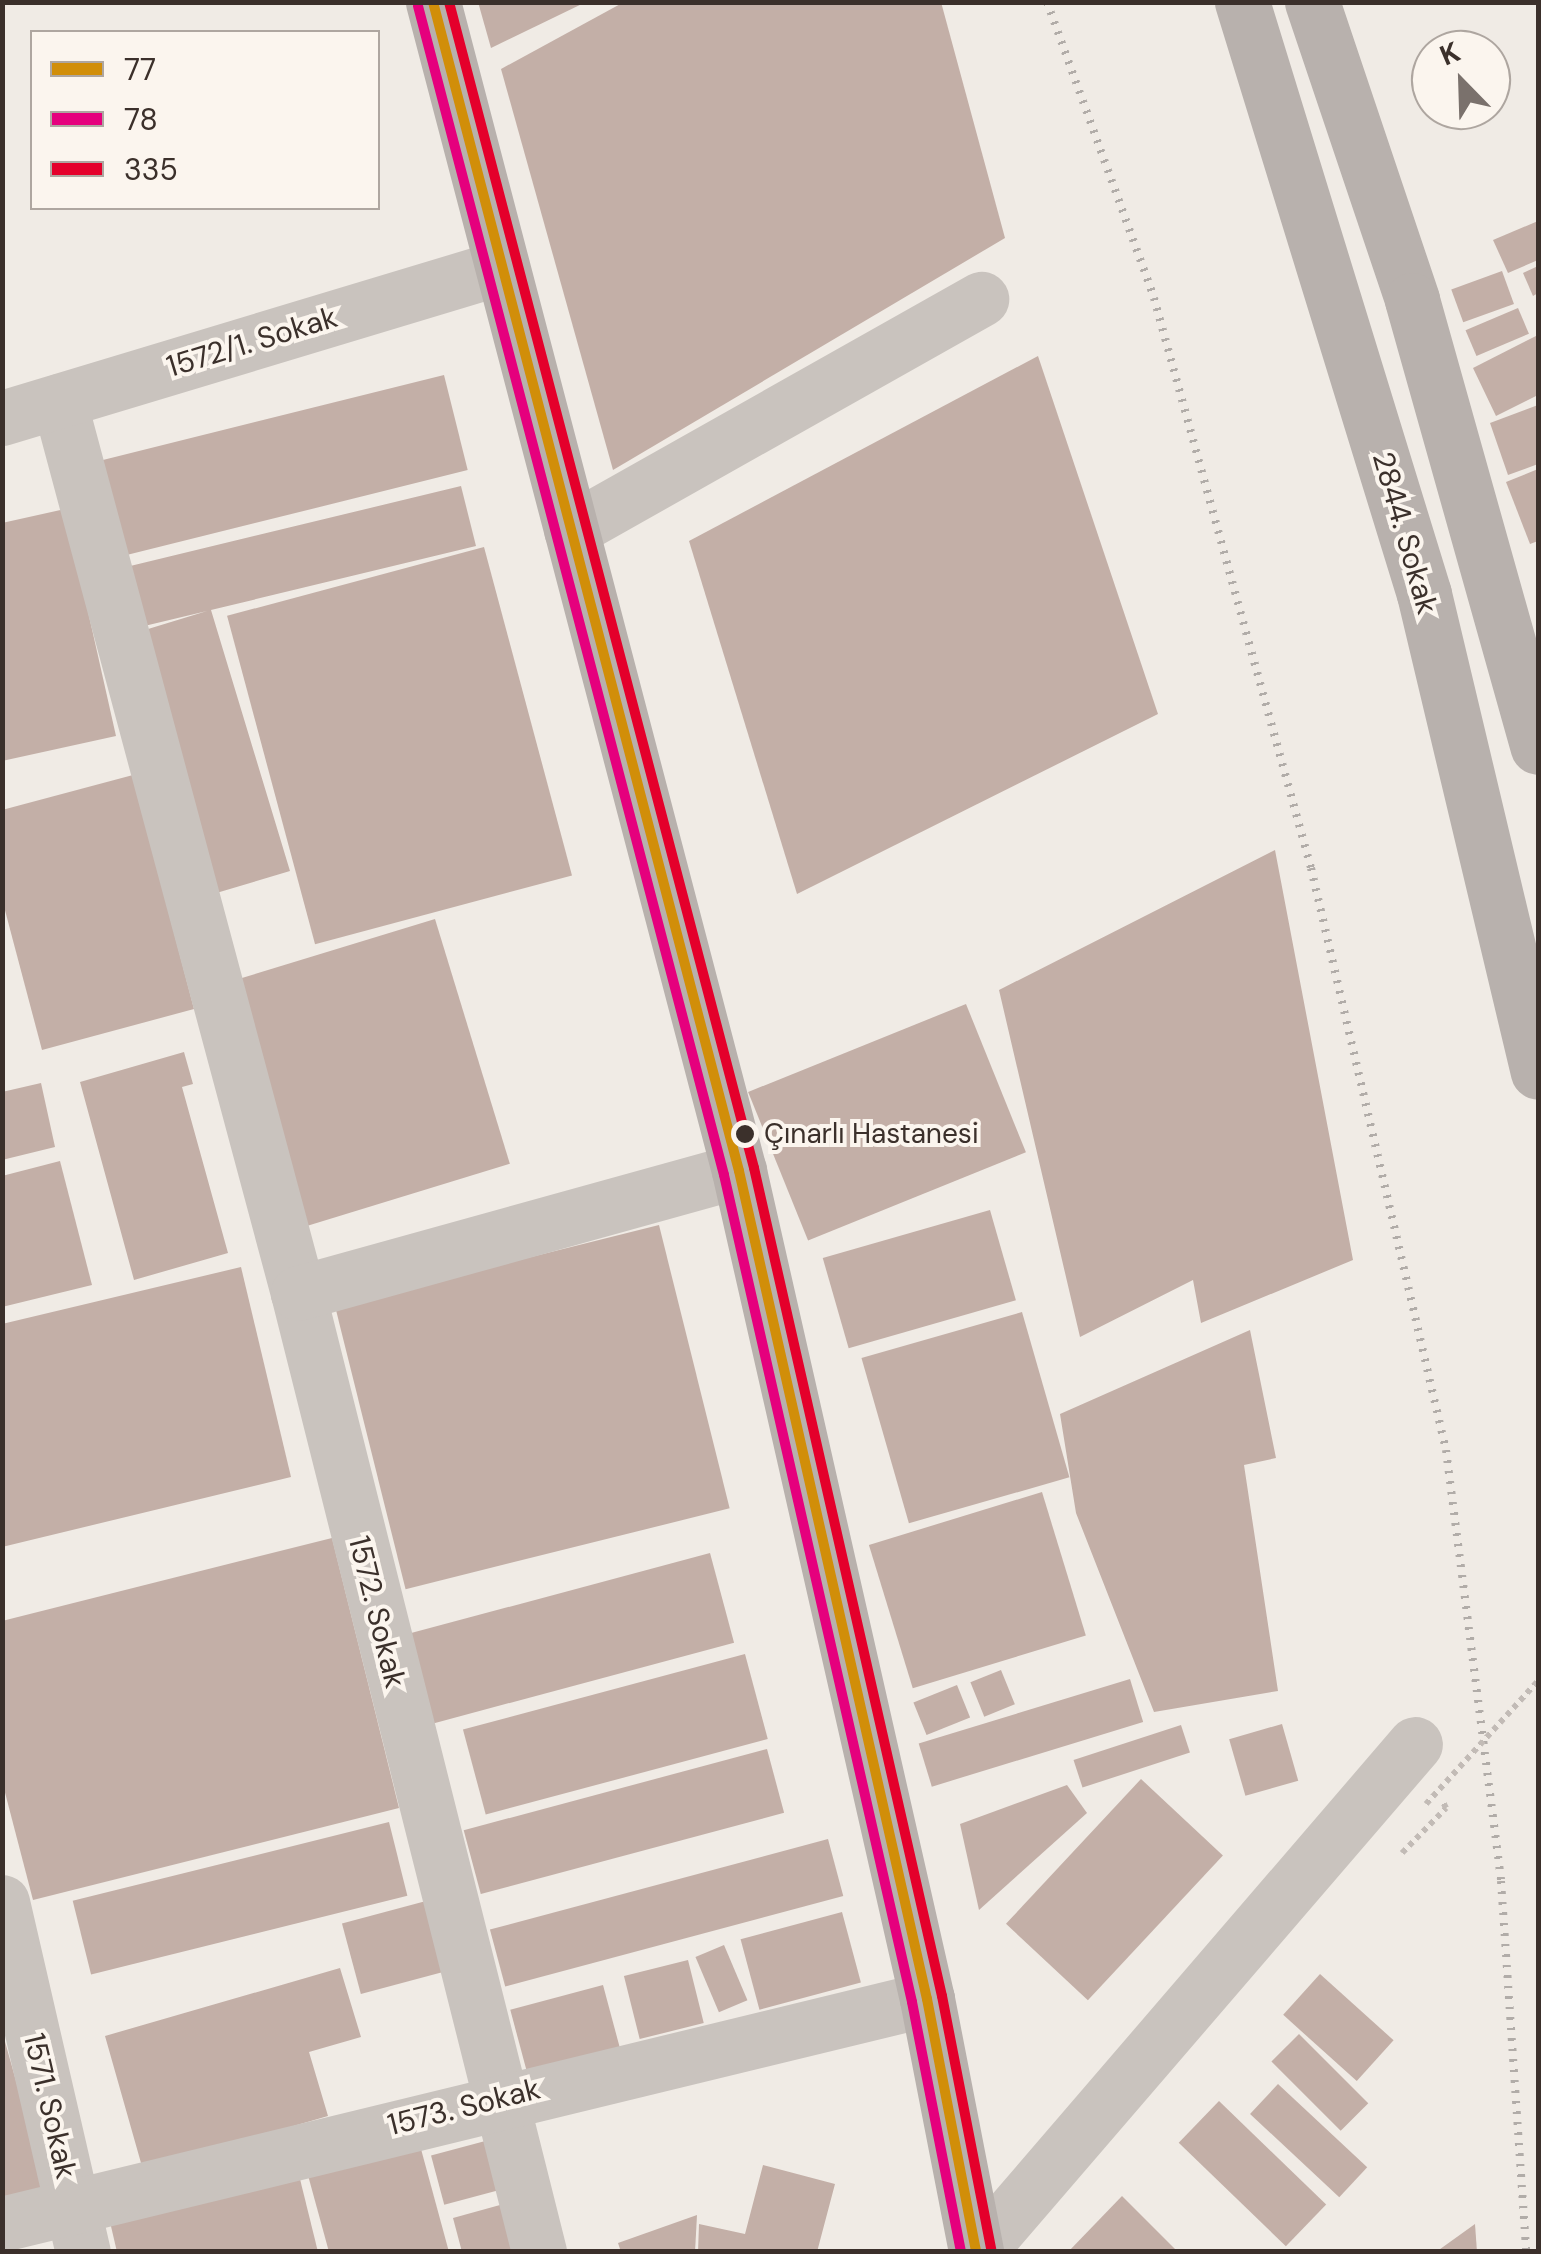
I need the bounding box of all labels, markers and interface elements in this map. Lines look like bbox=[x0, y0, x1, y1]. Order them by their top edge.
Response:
legend bbox=[30, 30, 380, 210]
north arrow bbox=[1411, 30, 1511, 130]
text: K bbox=[1434, 33, 1466, 74]
text: 77 bbox=[124, 50, 156, 89]
text: 78 bbox=[124, 100, 158, 139]
text: 335 bbox=[124, 150, 178, 189]
street label: 1572/1. Sokak bbox=[162, 299, 342, 385]
street label: 2844. Sokak bbox=[1365, 448, 1445, 618]
place label: Çınarlı Hastanesi bbox=[764, 1117, 979, 1151]
marker: Çınarlı Hastanesi bbox=[735, 1124, 755, 1144]
street label: 1572. Sokak bbox=[341, 1532, 413, 1692]
street label: 1571. Sokak bbox=[16, 2030, 84, 2182]
street label: 1573. Sokak bbox=[384, 2071, 544, 2143]

